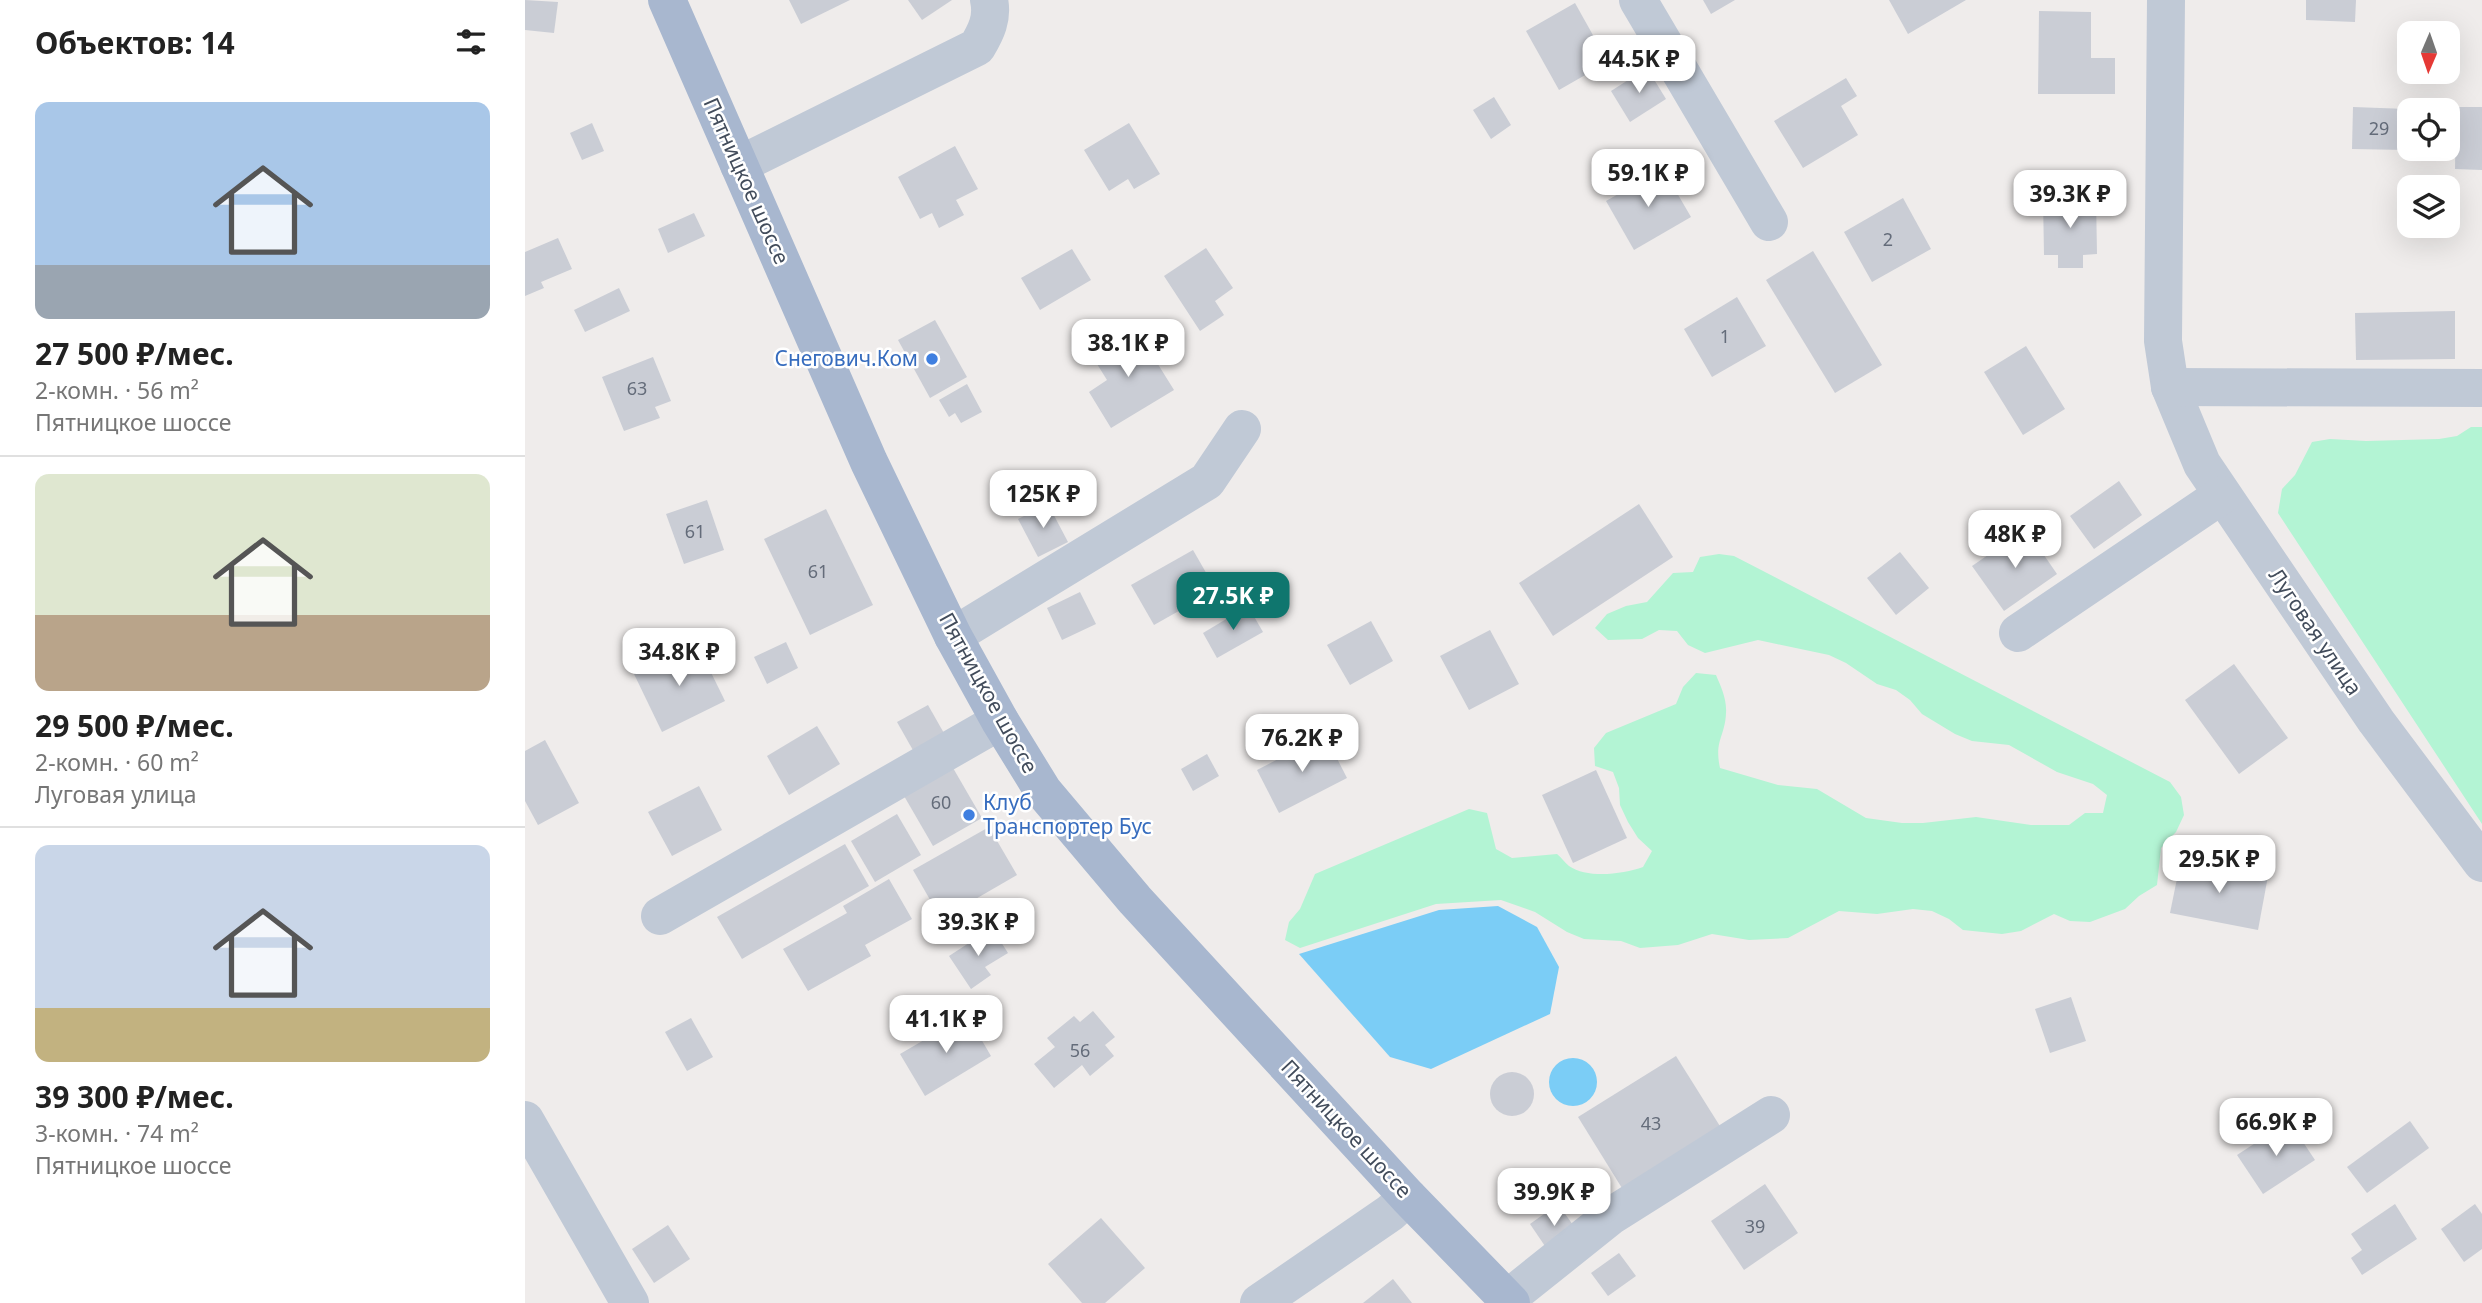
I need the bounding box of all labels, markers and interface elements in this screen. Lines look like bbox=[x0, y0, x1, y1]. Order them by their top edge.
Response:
north arrow bbox=[2397, 21, 2461, 84]
map controls bbox=[2397, 21, 2460, 238]
text: Объектов: 14 bbox=[35, 22, 235, 63]
icon: filters bbox=[452, 23, 490, 61]
pin: 44.5K ₽ bbox=[1574, 36, 1704, 95]
text: 44.5K ₽ bbox=[1599, 42, 1679, 74]
street label: Пятницкое шоссе bbox=[698, 93, 796, 268]
button: locate bbox=[2397, 98, 2460, 161]
house number: 29 bbox=[2369, 116, 2389, 140]
icon: home bbox=[200, 147, 326, 273]
pin: 59.1K ₽ bbox=[1583, 150, 1713, 209]
text: 59.1K ₽ bbox=[1608, 156, 1688, 188]
pin: 39.3K ₽ bbox=[2005, 170, 2135, 230]
button: layers bbox=[2397, 175, 2460, 238]
text: 39.3K ₽ bbox=[2030, 177, 2110, 209]
house number: 2 bbox=[1883, 227, 1893, 251]
pin: 38.1K ₽ bbox=[1063, 320, 1193, 379]
house number: 1 bbox=[1720, 324, 1730, 348]
text: 38.1K ₽ bbox=[1088, 326, 1168, 358]
text: 27 500 ₽/мес. bbox=[35, 333, 234, 374]
place label: Снегович.Ком bbox=[774, 344, 918, 372]
marker: Снегович.Ком bbox=[924, 351, 940, 367]
text: 2-комн. · 56 m² bbox=[35, 374, 199, 406]
house number: 63 bbox=[627, 376, 647, 400]
text: Пятницкое шоссе bbox=[35, 406, 232, 438]
pin: 125K ₽ bbox=[986, 470, 1100, 530]
text: 125K ₽ bbox=[1006, 477, 1080, 509]
pin: 48K ₽ bbox=[1966, 510, 2064, 570]
text: 48K ₽ bbox=[1984, 517, 2046, 549]
icon: home bbox=[200, 519, 326, 645]
house number: 61 bbox=[685, 519, 705, 543]
house number: 61 bbox=[808, 559, 828, 583]
street label: Луговая улица bbox=[2263, 562, 2369, 700]
pin: 27.5K ₽ bbox=[1168, 572, 1298, 632]
text: 27.5K ₽ bbox=[1193, 579, 1273, 611]
street label: Пятницкое шоссе bbox=[933, 607, 1045, 778]
pin: 34.8K ₽ bbox=[614, 628, 744, 688]
text: 34.8K ₽ bbox=[639, 635, 719, 667]
text: 29 500 ₽/мес. bbox=[35, 705, 234, 746]
pin: 76.2K ₽ bbox=[1237, 714, 1367, 774]
text: 76.2K ₽ bbox=[1262, 721, 1342, 753]
text: 2-комн. · 60 m² bbox=[35, 746, 199, 778]
text: Луговая улица bbox=[35, 778, 196, 810]
place label: Клуб Транспортер Бус bbox=[983, 788, 1152, 840]
house number: 60 bbox=[931, 790, 951, 814]
marker: Клуб Транспортер Бус bbox=[961, 807, 977, 823]
pin: 29.5K ₽ bbox=[2154, 836, 2284, 895]
text: 29.5K ₽ bbox=[2179, 842, 2259, 874]
icon: home bbox=[200, 890, 326, 1016]
pin: 39.3K ₽ bbox=[913, 898, 1043, 958]
text: 39.3K ₽ bbox=[938, 905, 1018, 937]
pin: 41.1K ₽ bbox=[881, 996, 1011, 1055]
text: 41.1K ₽ bbox=[906, 1002, 986, 1034]
house number: 56 bbox=[1070, 1038, 1090, 1062]
street label: Пятницкое шоссе bbox=[1275, 1053, 1418, 1203]
text: 39 300 ₽/мес. bbox=[35, 1076, 234, 1117]
pin: 66.9K ₽ bbox=[2211, 1098, 2341, 1158]
text: 66.9K ₽ bbox=[2236, 1105, 2316, 1137]
house number: 43 bbox=[1641, 1111, 1661, 1135]
text: 3-комн. · 74 m² bbox=[35, 1117, 199, 1149]
text: Пятницкое шоссе bbox=[35, 1149, 232, 1181]
pin: 39.9K ₽ bbox=[1489, 1168, 1619, 1228]
text: 39.9K ₽ bbox=[1514, 1175, 1594, 1207]
house number: 39 bbox=[1745, 1214, 1765, 1238]

